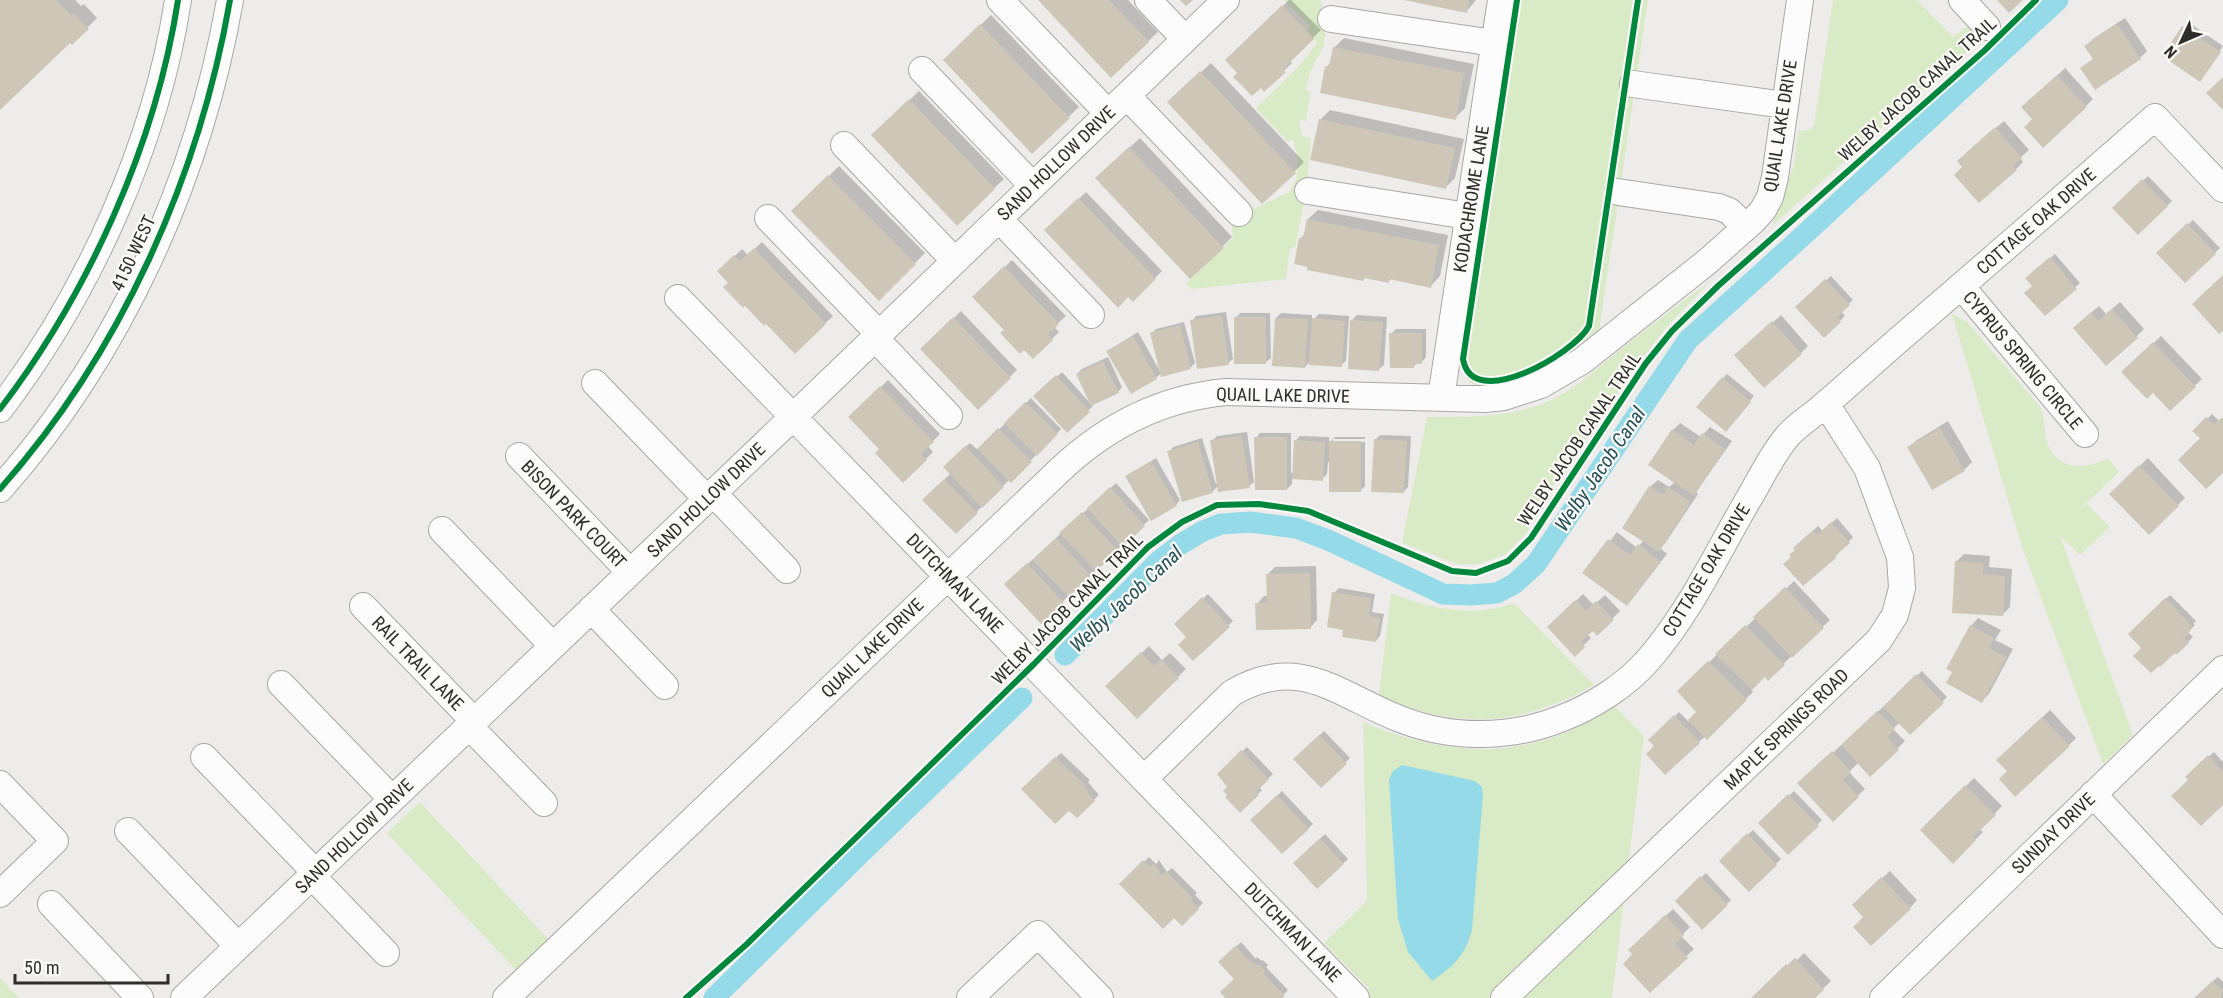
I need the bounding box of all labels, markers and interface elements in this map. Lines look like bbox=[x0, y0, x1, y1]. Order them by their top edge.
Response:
street label: WELBY JACOB CANAL TRAIL bbox=[1834, 12, 2000, 165]
north arrow bbox=[2151, 12, 2211, 72]
text: N bbox=[2160, 42, 2181, 62]
street label: QUAIL LAKE DRIVE bbox=[1759, 58, 1801, 194]
street label: SAND HOLLOW DRIVE bbox=[993, 101, 1119, 225]
street label: KODACHROME LANE bbox=[1449, 124, 1493, 274]
street label: COTTAGE OAK DRIVE bbox=[1972, 163, 2100, 279]
street label: 4150 WEST bbox=[106, 212, 160, 294]
street label: CYPRUS SPRING CIRCLE bbox=[1959, 287, 2087, 433]
street label: WELBY JACOB CANAL TRAIL bbox=[1513, 348, 1645, 530]
street label: QUAIL LAKE DRIVE bbox=[1216, 383, 1350, 407]
water label: Welby Jacob Canal bbox=[1549, 402, 1651, 536]
street label: SAND HOLLOW DRIVE bbox=[643, 438, 769, 562]
street label: BISON PARK COURT bbox=[517, 456, 631, 572]
street label: COTTAGE OAK DRIVE bbox=[1658, 500, 1754, 640]
street label: DUTCHMAN LANE bbox=[902, 529, 1008, 637]
street label: WELBY JACOB CANAL TRAIL bbox=[987, 529, 1147, 689]
water label: Welby Jacob Canal bbox=[1065, 540, 1188, 657]
street label: QUAIL LAKE DRIVE bbox=[817, 594, 927, 702]
street label: RAIL TRAIL LANE bbox=[368, 612, 468, 714]
street label: MAPLE SPRINGS ROAD bbox=[1719, 664, 1853, 794]
street label: SAND HOLLOW DRIVE bbox=[291, 774, 417, 898]
street label: SUNDAY DRIVE bbox=[2007, 788, 2099, 878]
street label: DUTCHMAN LANE bbox=[1240, 878, 1346, 986]
scale bar bbox=[15, 947, 168, 985]
text: 50 m bbox=[24, 957, 59, 978]

